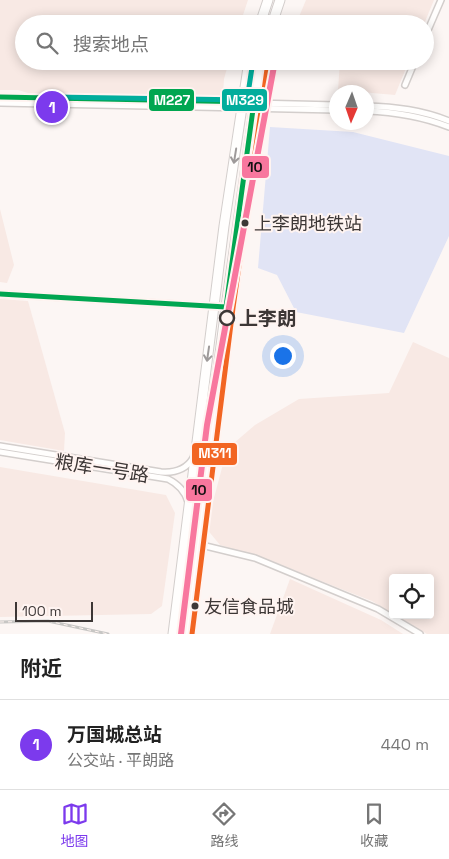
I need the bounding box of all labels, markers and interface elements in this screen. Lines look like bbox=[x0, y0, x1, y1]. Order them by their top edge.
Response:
search box bbox=[15, 15, 434, 70]
icon: search bbox=[33, 29, 61, 57]
text: 搜索地点 bbox=[73, 32, 149, 57]
north arrow bbox=[329, 85, 374, 130]
pin: 1 bbox=[36, 88, 68, 126]
line badge: M227 bbox=[148, 88, 195, 112]
line badge: M329 bbox=[221, 88, 268, 112]
text: M227 bbox=[154, 91, 191, 109]
text: M329 bbox=[226, 91, 264, 109]
one-way arrow bbox=[230, 148, 240, 164]
line badge: 10 bbox=[241, 155, 270, 179]
text: 10 bbox=[247, 158, 263, 176]
place label: 上李朗地铁站 bbox=[254, 212, 362, 235]
marker: 上李朗地铁站 bbox=[240, 218, 250, 228]
place label: 上李朗 bbox=[239, 306, 296, 331]
marker: 上李朗 bbox=[219, 310, 235, 326]
your location bbox=[270, 343, 296, 369]
one-way arrow bbox=[203, 346, 213, 362]
line badge: M311 bbox=[191, 442, 238, 466]
text: M311 bbox=[198, 444, 232, 462]
street label: 粮库一号路 bbox=[53, 449, 151, 488]
line badge: 10 bbox=[185, 478, 213, 502]
text: 10 bbox=[191, 481, 207, 499]
map controls bbox=[389, 574, 434, 619]
button: locate bbox=[389, 574, 434, 619]
place label: 友信食品城 bbox=[204, 595, 294, 618]
scale bar bbox=[15, 599, 92, 622]
marker: 友信食品城 bbox=[190, 601, 200, 611]
text: 100 m bbox=[22, 602, 61, 620]
text: 附近 bbox=[20, 655, 62, 682]
text: 万国城总站 bbox=[67, 722, 162, 747]
text: 1 bbox=[32, 734, 40, 755]
text: 440 m bbox=[381, 734, 429, 755]
text: 公交站 · 平朗路 bbox=[67, 750, 174, 771]
tab: 地图 bbox=[61, 800, 89, 850]
tab: 路线 bbox=[210, 800, 238, 850]
tab: 收藏 bbox=[360, 800, 388, 850]

